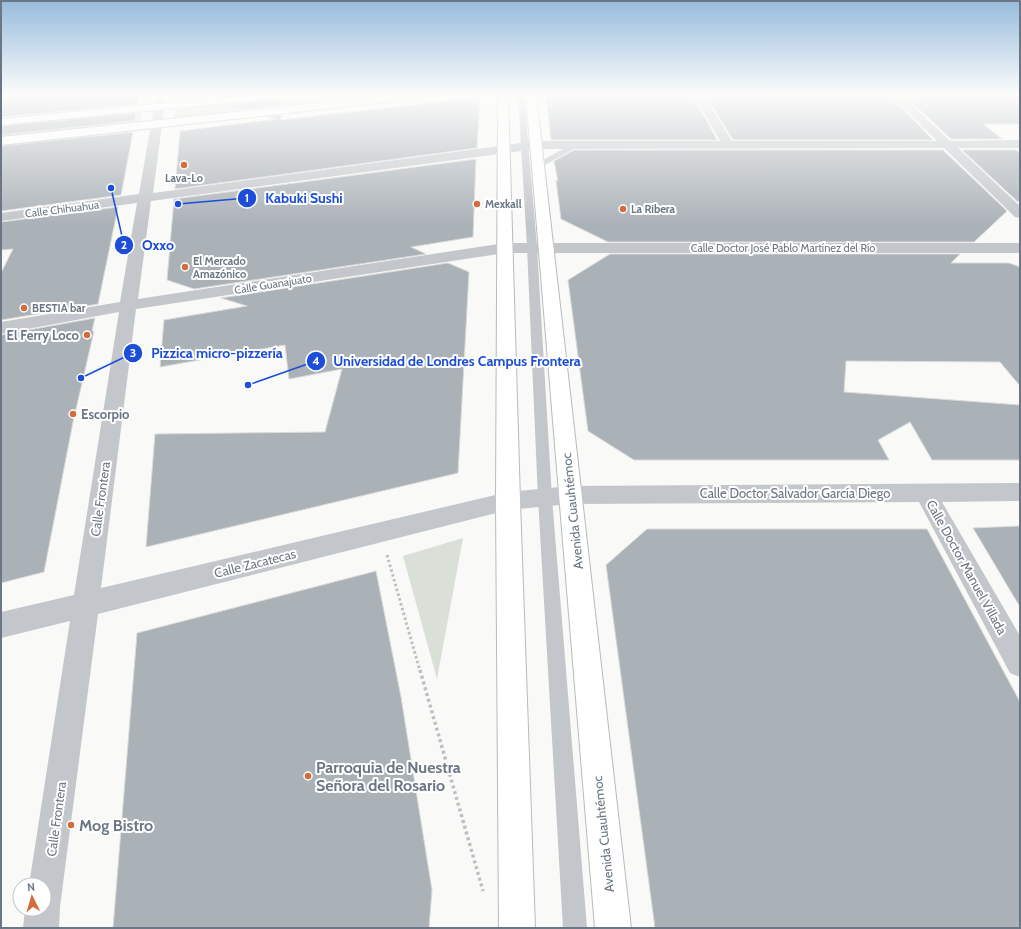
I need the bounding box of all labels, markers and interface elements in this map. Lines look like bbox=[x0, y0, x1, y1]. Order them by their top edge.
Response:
marker: Lava-Lo bbox=[179, 160, 189, 170]
place label: Lava-Lo bbox=[165, 171, 203, 185]
callout: Kabuki Sushi bbox=[237, 185, 351, 211]
text: Kabuki Sushi bbox=[265, 189, 343, 207]
text: 1 bbox=[245, 190, 249, 205]
street label: Calle Chihuahua bbox=[24, 197, 100, 220]
place label: Mexkall bbox=[485, 197, 522, 211]
marker: Mexkall bbox=[472, 199, 482, 209]
place label: La Ribera bbox=[631, 202, 675, 216]
marker: La Ribera bbox=[618, 204, 628, 214]
callout: Oxxo bbox=[114, 232, 182, 258]
text: Oxxo bbox=[142, 236, 174, 254]
text: 2 bbox=[121, 237, 127, 252]
street label: Calle Doctor José Pablo Martínez del Río bbox=[691, 241, 875, 255]
place label: El Mercado Amazónico bbox=[193, 254, 246, 281]
marker: El Mercado Amazónico bbox=[180, 262, 190, 272]
street label: Calle Guanajuato bbox=[233, 271, 313, 297]
place label: BESTIA bar bbox=[32, 301, 86, 315]
marker: BESTIA bar bbox=[19, 303, 29, 313]
place label: El Ferry Loco bbox=[7, 327, 80, 343]
marker: El Ferry Loco bbox=[82, 330, 92, 340]
callout: Pizzica micro-pizzería bbox=[123, 340, 291, 366]
text: Pizzica micro-pizzería bbox=[151, 344, 283, 362]
text: 3 bbox=[130, 345, 136, 360]
callout: Universidad de Londres Campus Frontera bbox=[306, 348, 589, 374]
text: Universidad de Londres Campus Frontera bbox=[333, 352, 581, 370]
text: 4 bbox=[312, 353, 320, 368]
place label: Escorpio bbox=[81, 406, 130, 422]
marker: Escorpio bbox=[68, 409, 78, 419]
street label: Avenida Cuauhtémoc bbox=[558, 452, 586, 570]
street label: Calle Frontera bbox=[87, 460, 113, 538]
street label: Calle Doctor Salvador García Diego bbox=[700, 485, 890, 501]
street label: Calle Doctor Manuel Villada bbox=[923, 497, 1011, 638]
street label: Calle Zacatecas bbox=[212, 545, 298, 581]
place label: Parroquia de Nuestra Señora del Rosario bbox=[316, 758, 461, 795]
marker: Parroquia de Nuestra Señora del Rosario bbox=[303, 771, 313, 781]
street label: Avenida Cuauhtémoc bbox=[589, 775, 617, 893]
street label: Calle Frontera bbox=[43, 780, 69, 858]
place label: Mog Bistro bbox=[79, 816, 153, 835]
marker: Mog Bistro bbox=[66, 820, 76, 830]
north arrow bbox=[12, 877, 52, 917]
text: N bbox=[27, 880, 36, 894]

